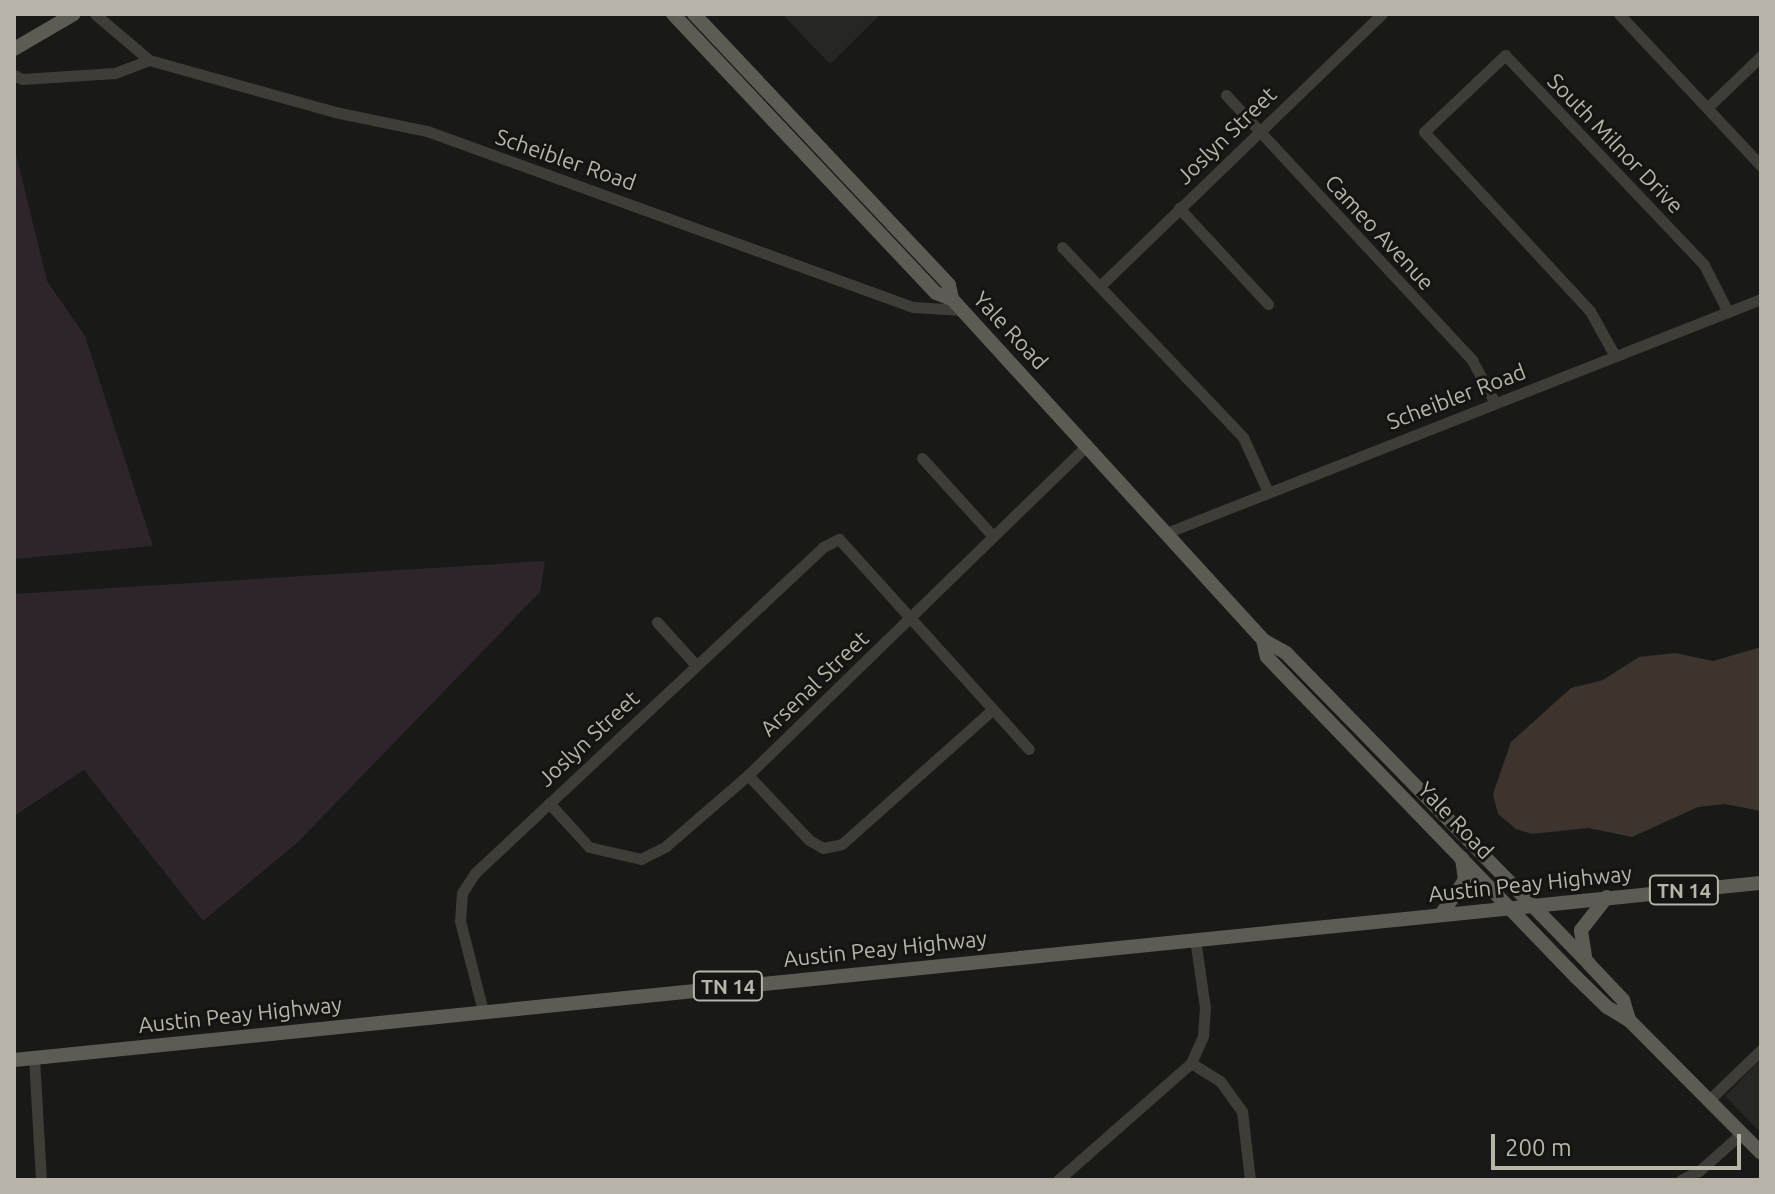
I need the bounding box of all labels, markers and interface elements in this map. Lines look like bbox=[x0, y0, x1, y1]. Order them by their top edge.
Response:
street label: South Milnor Drive bbox=[1543, 68, 1689, 218]
street label: Joslyn Street bbox=[1171, 81, 1281, 189]
street label: Scheibler Road bbox=[492, 123, 640, 195]
street label: Cameo Avenue bbox=[1320, 169, 1440, 295]
street label: Yale Road bbox=[968, 286, 1054, 374]
street label: Scheibler Road bbox=[1383, 357, 1529, 435]
street label: Arsenal Street bbox=[754, 625, 874, 741]
street label: Joslyn Street bbox=[532, 684, 644, 792]
street label: Yale Road bbox=[1413, 776, 1499, 864]
street label: Austin Peay Highway bbox=[1427, 859, 1633, 907]
road number: TN 14 bbox=[1648, 874, 1720, 906]
street label: Austin Peay Highway bbox=[782, 924, 988, 972]
road number: TN 14 bbox=[692, 970, 764, 1002]
street label: Austin Peay Highway bbox=[137, 990, 343, 1038]
scale bar bbox=[1495, 1118, 1745, 1168]
text: 200 m bbox=[1505, 1134, 1572, 1161]

